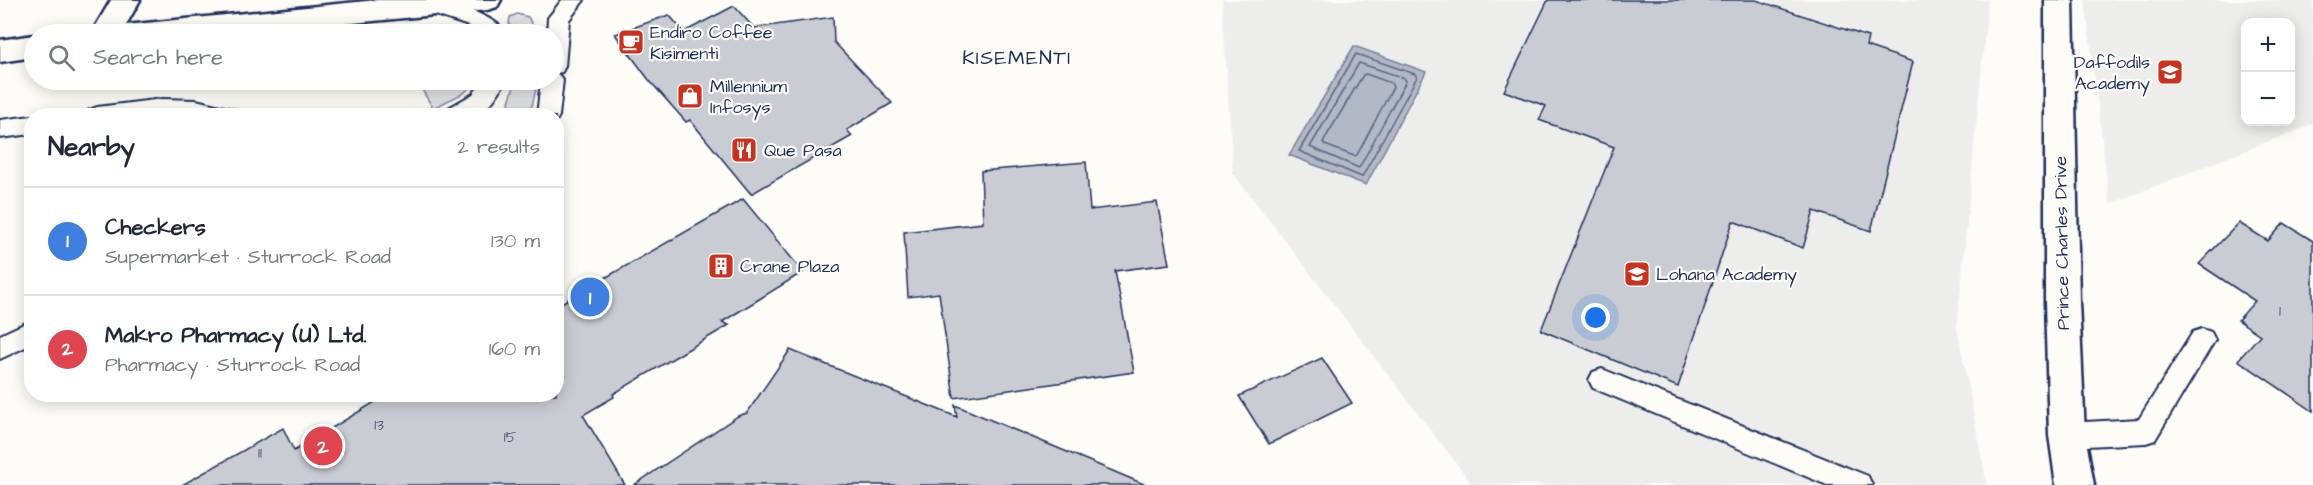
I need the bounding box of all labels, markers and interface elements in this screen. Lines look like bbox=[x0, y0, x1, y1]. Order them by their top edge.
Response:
map controls bbox=[2241, 18, 2295, 126]
button: + bbox=[2241, 18, 2295, 72]
place label: Endiro Coffee Kisimenti bbox=[650, 20, 773, 66]
search box bbox=[24, 24, 564, 90]
cafe icon: Endiro Coffee Kisimenti bbox=[616, 27, 646, 57]
icon: search bbox=[45, 41, 78, 74]
text: Search here bbox=[93, 42, 223, 73]
district label: KISEMENTI bbox=[962, 44, 1072, 72]
place label: Daffodils Academy bbox=[2074, 50, 2150, 97]
school or university icon: Daffodils Academy bbox=[2155, 57, 2185, 87]
button: − bbox=[2241, 72, 2295, 126]
place label: Millennium Infosys bbox=[710, 74, 787, 121]
shop icon: Millennium Infosys bbox=[675, 81, 705, 111]
text: Nearby bbox=[48, 129, 135, 165]
text: 2 results bbox=[457, 133, 540, 161]
restaurant icon: Que Pasa bbox=[729, 135, 759, 165]
place label: Que Pasa bbox=[764, 138, 842, 163]
street label: Prince Charles Drive bbox=[2048, 155, 2076, 330]
text: Checkers bbox=[105, 212, 206, 243]
text: 1 bbox=[66, 227, 69, 255]
text: 130 m bbox=[491, 227, 540, 255]
text: Supermarket · Sturrock Road bbox=[105, 243, 391, 271]
building icon: Crane Plaza bbox=[706, 251, 736, 281]
place label: Crane Plaza bbox=[740, 254, 839, 279]
school or university icon: Lohana Academy bbox=[1622, 259, 1652, 289]
place label: Lohana Academy bbox=[1656, 262, 1797, 288]
pin: 1 bbox=[570, 274, 610, 320]
house number: 1 bbox=[2279, 301, 2281, 322]
your location bbox=[1581, 303, 1610, 332]
text: Makro Pharmacy (U) Ltd. bbox=[105, 320, 367, 351]
text: 2 bbox=[62, 335, 73, 363]
text: 160 m bbox=[489, 335, 540, 363]
text: Pharmacy · Sturrock Road bbox=[105, 351, 360, 379]
house number: 13 bbox=[374, 415, 384, 436]
pin: 2 bbox=[304, 424, 342, 468]
house number: 15 bbox=[504, 427, 517, 448]
house number: 11 bbox=[258, 443, 262, 464]

